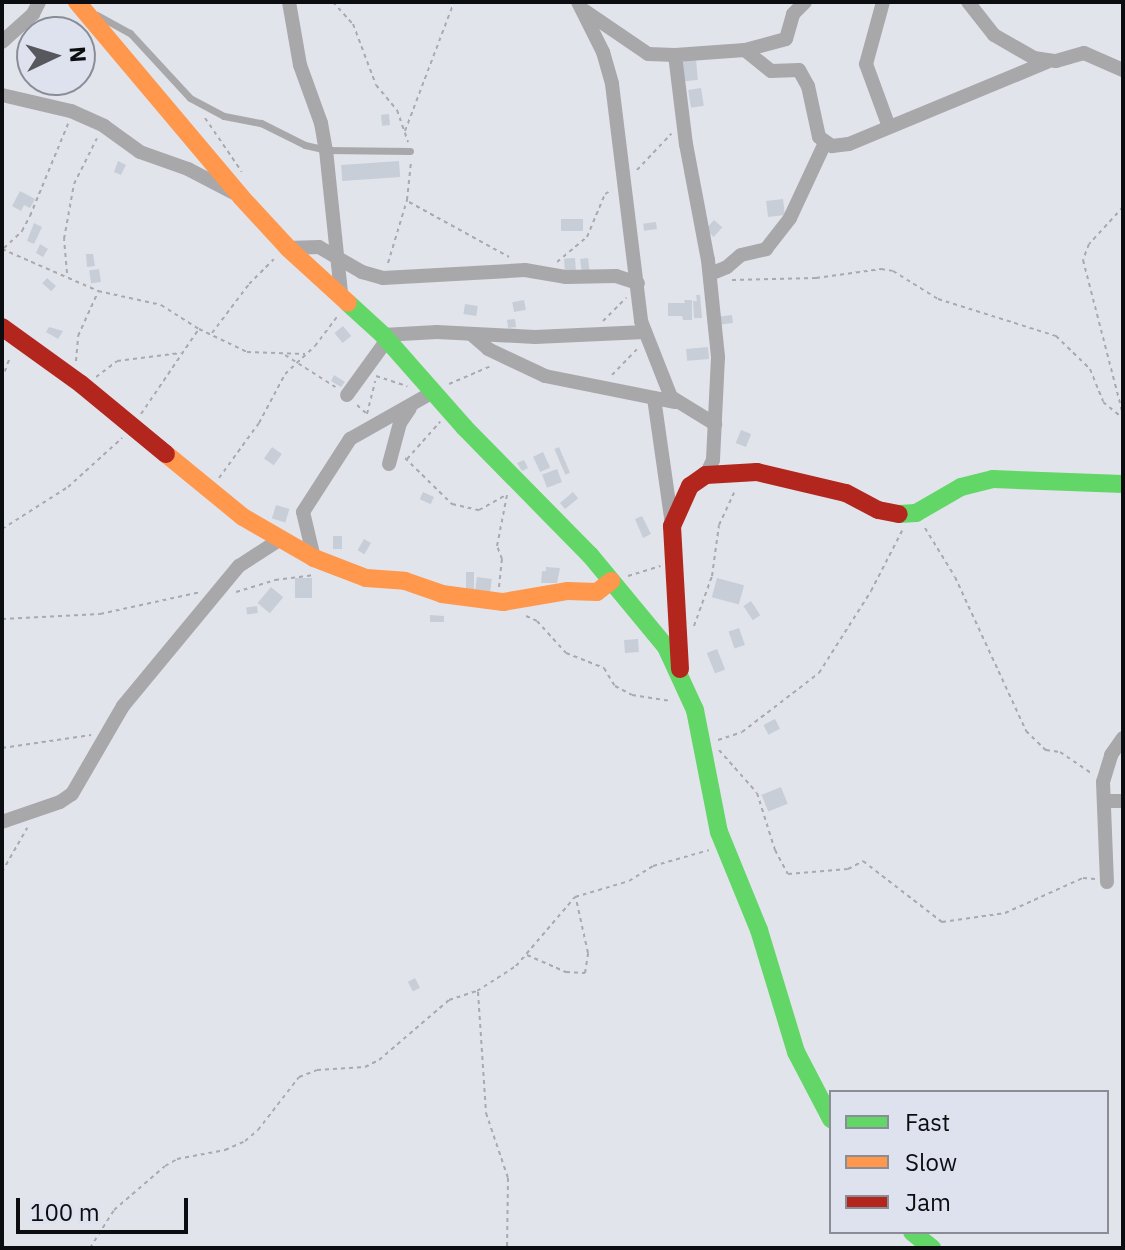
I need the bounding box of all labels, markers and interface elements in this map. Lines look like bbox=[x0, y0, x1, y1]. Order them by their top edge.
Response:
north arrow bbox=[16, 16, 96, 96]
text: N bbox=[63, 45, 93, 63]
legend bbox=[829, 1090, 1109, 1234]
text: Fast bbox=[905, 1106, 950, 1138]
text: Slow bbox=[905, 1146, 957, 1178]
scale bar bbox=[20, 1182, 192, 1232]
text: Jam bbox=[905, 1186, 951, 1218]
text: 100 m bbox=[30, 1196, 100, 1228]

